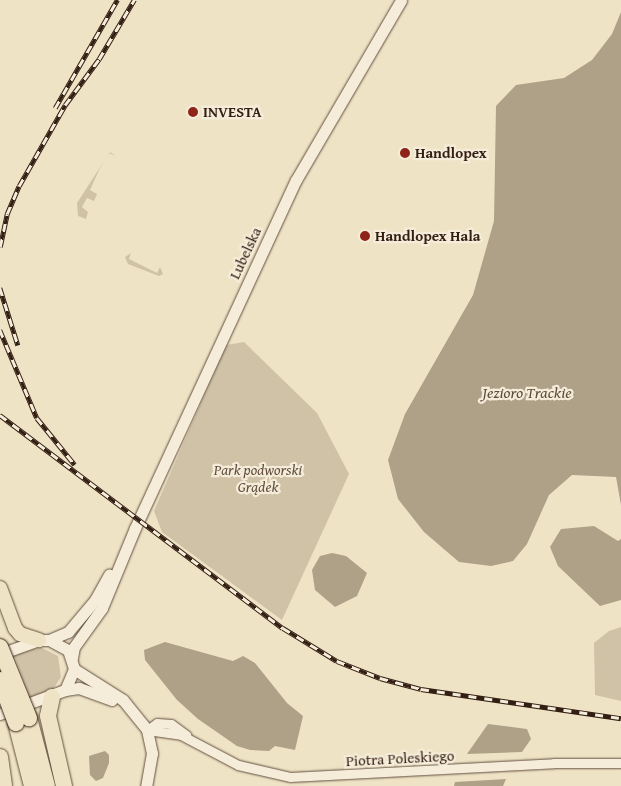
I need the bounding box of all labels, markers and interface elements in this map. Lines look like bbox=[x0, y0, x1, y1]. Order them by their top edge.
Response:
place label: INVESTA bbox=[203, 103, 262, 121]
marker: INVESTA bbox=[187, 106, 199, 118]
place label: Handlopex bbox=[415, 144, 487, 162]
marker: Handlopex bbox=[399, 147, 411, 159]
street label: Lubelska bbox=[225, 224, 265, 282]
place label: Handlopex Hala bbox=[375, 227, 480, 245]
marker: Handlopex Hala bbox=[359, 230, 371, 242]
water label: Jezioro Trackie bbox=[482, 382, 572, 402]
park label: Park podworski Grądek bbox=[214, 460, 302, 495]
street label: Piotra Poleskiego bbox=[345, 746, 455, 770]

